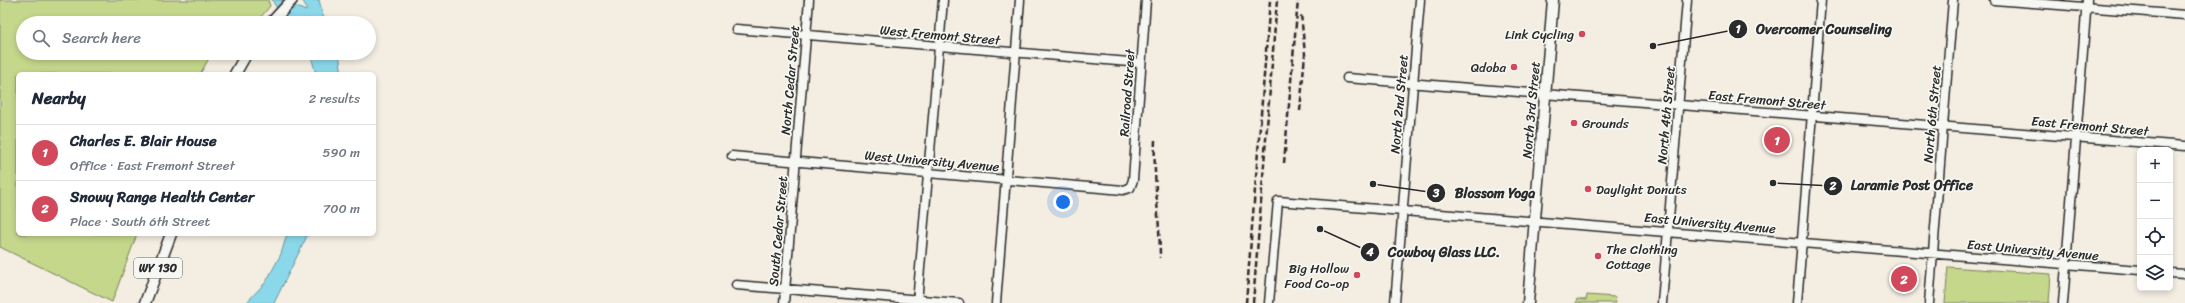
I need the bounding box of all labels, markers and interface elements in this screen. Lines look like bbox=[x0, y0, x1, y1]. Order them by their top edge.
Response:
search box bbox=[16, 16, 376, 60]
callout: Overcomer Counseling bbox=[1728, 16, 1900, 42]
text: Overcomer Counseling bbox=[1755, 17, 1893, 42]
street label: West Fremont Street bbox=[879, 18, 1002, 52]
text: 1 bbox=[1735, 18, 1741, 40]
place label: Link Cycling bbox=[1505, 23, 1574, 46]
street label: North Cedar Street bbox=[774, 24, 806, 136]
text: Search here bbox=[62, 25, 141, 51]
icon: search bbox=[30, 27, 52, 49]
marker: Link Cycling bbox=[1577, 29, 1587, 39]
street label: Railroad Street bbox=[1112, 48, 1142, 138]
street label: North 2nd Street bbox=[1383, 53, 1415, 154]
place label: Qdoba bbox=[1471, 56, 1506, 79]
street label: North 3rd Street bbox=[1515, 60, 1547, 159]
marker: Qdoba bbox=[1509, 62, 1519, 72]
street label: North 6th Street bbox=[1916, 64, 1948, 164]
street label: North 4th Street bbox=[1650, 65, 1682, 165]
text: Nearby bbox=[32, 83, 86, 113]
street label: East Fremont Street bbox=[1707, 83, 1827, 117]
text: 2 results bbox=[309, 87, 360, 110]
street label: East Fremont Street bbox=[2030, 109, 2150, 143]
place label: Grounds bbox=[1582, 112, 1630, 135]
marker: Grounds bbox=[1569, 118, 1579, 128]
pin: 1 bbox=[1764, 125, 1790, 155]
text: Charles E. Blair House bbox=[70, 128, 217, 154]
text: 1 bbox=[42, 141, 48, 164]
text: 590 m bbox=[322, 141, 360, 164]
street label: West University Avenue bbox=[864, 144, 1001, 178]
map controls bbox=[2137, 147, 2173, 291]
button: + bbox=[2137, 147, 2173, 183]
text: Office · East Fremont Street bbox=[70, 154, 235, 177]
callout: Laramie Post Office bbox=[1823, 173, 1982, 199]
text: Laramie Post Office bbox=[1851, 173, 1974, 198]
street label: South Cedar Street bbox=[762, 175, 794, 287]
text: 2 bbox=[1829, 175, 1837, 197]
place label: Daylight Donuts bbox=[1596, 178, 1687, 201]
callout: Blossom Yoga bbox=[1426, 180, 1543, 206]
text: Blossom Yoga bbox=[1455, 181, 1535, 206]
text: 3 bbox=[1432, 182, 1440, 204]
button: − bbox=[2137, 183, 2173, 219]
text: Snowy Range Health Center bbox=[70, 184, 254, 210]
marker: Daylight Donuts bbox=[1583, 184, 1593, 194]
your location bbox=[1053, 192, 1073, 212]
text: 2 bbox=[41, 197, 49, 220]
text: 700 m bbox=[323, 197, 360, 220]
street label: East University Avenue bbox=[1643, 206, 1777, 240]
text: Place · South 6th Street bbox=[70, 210, 210, 233]
button: locate bbox=[2137, 219, 2173, 255]
street label: East University Avenue bbox=[1966, 233, 2100, 267]
place label: The Clothing Cottage bbox=[1606, 238, 1678, 276]
callout: Cowboy Glass LLC. bbox=[1360, 239, 1508, 265]
text: Cowboy Glass LLC. bbox=[1387, 240, 1500, 265]
text: 4 bbox=[1365, 241, 1374, 263]
marker: The Clothing Cottage bbox=[1593, 251, 1603, 261]
button: layers bbox=[2137, 255, 2173, 291]
place label: Big Hollow Food Co-op bbox=[1284, 257, 1350, 295]
road number: WY 130 bbox=[134, 258, 182, 278]
pin: 2 bbox=[1891, 264, 1917, 294]
marker: Big Hollow Food Co-op bbox=[1352, 270, 1362, 280]

